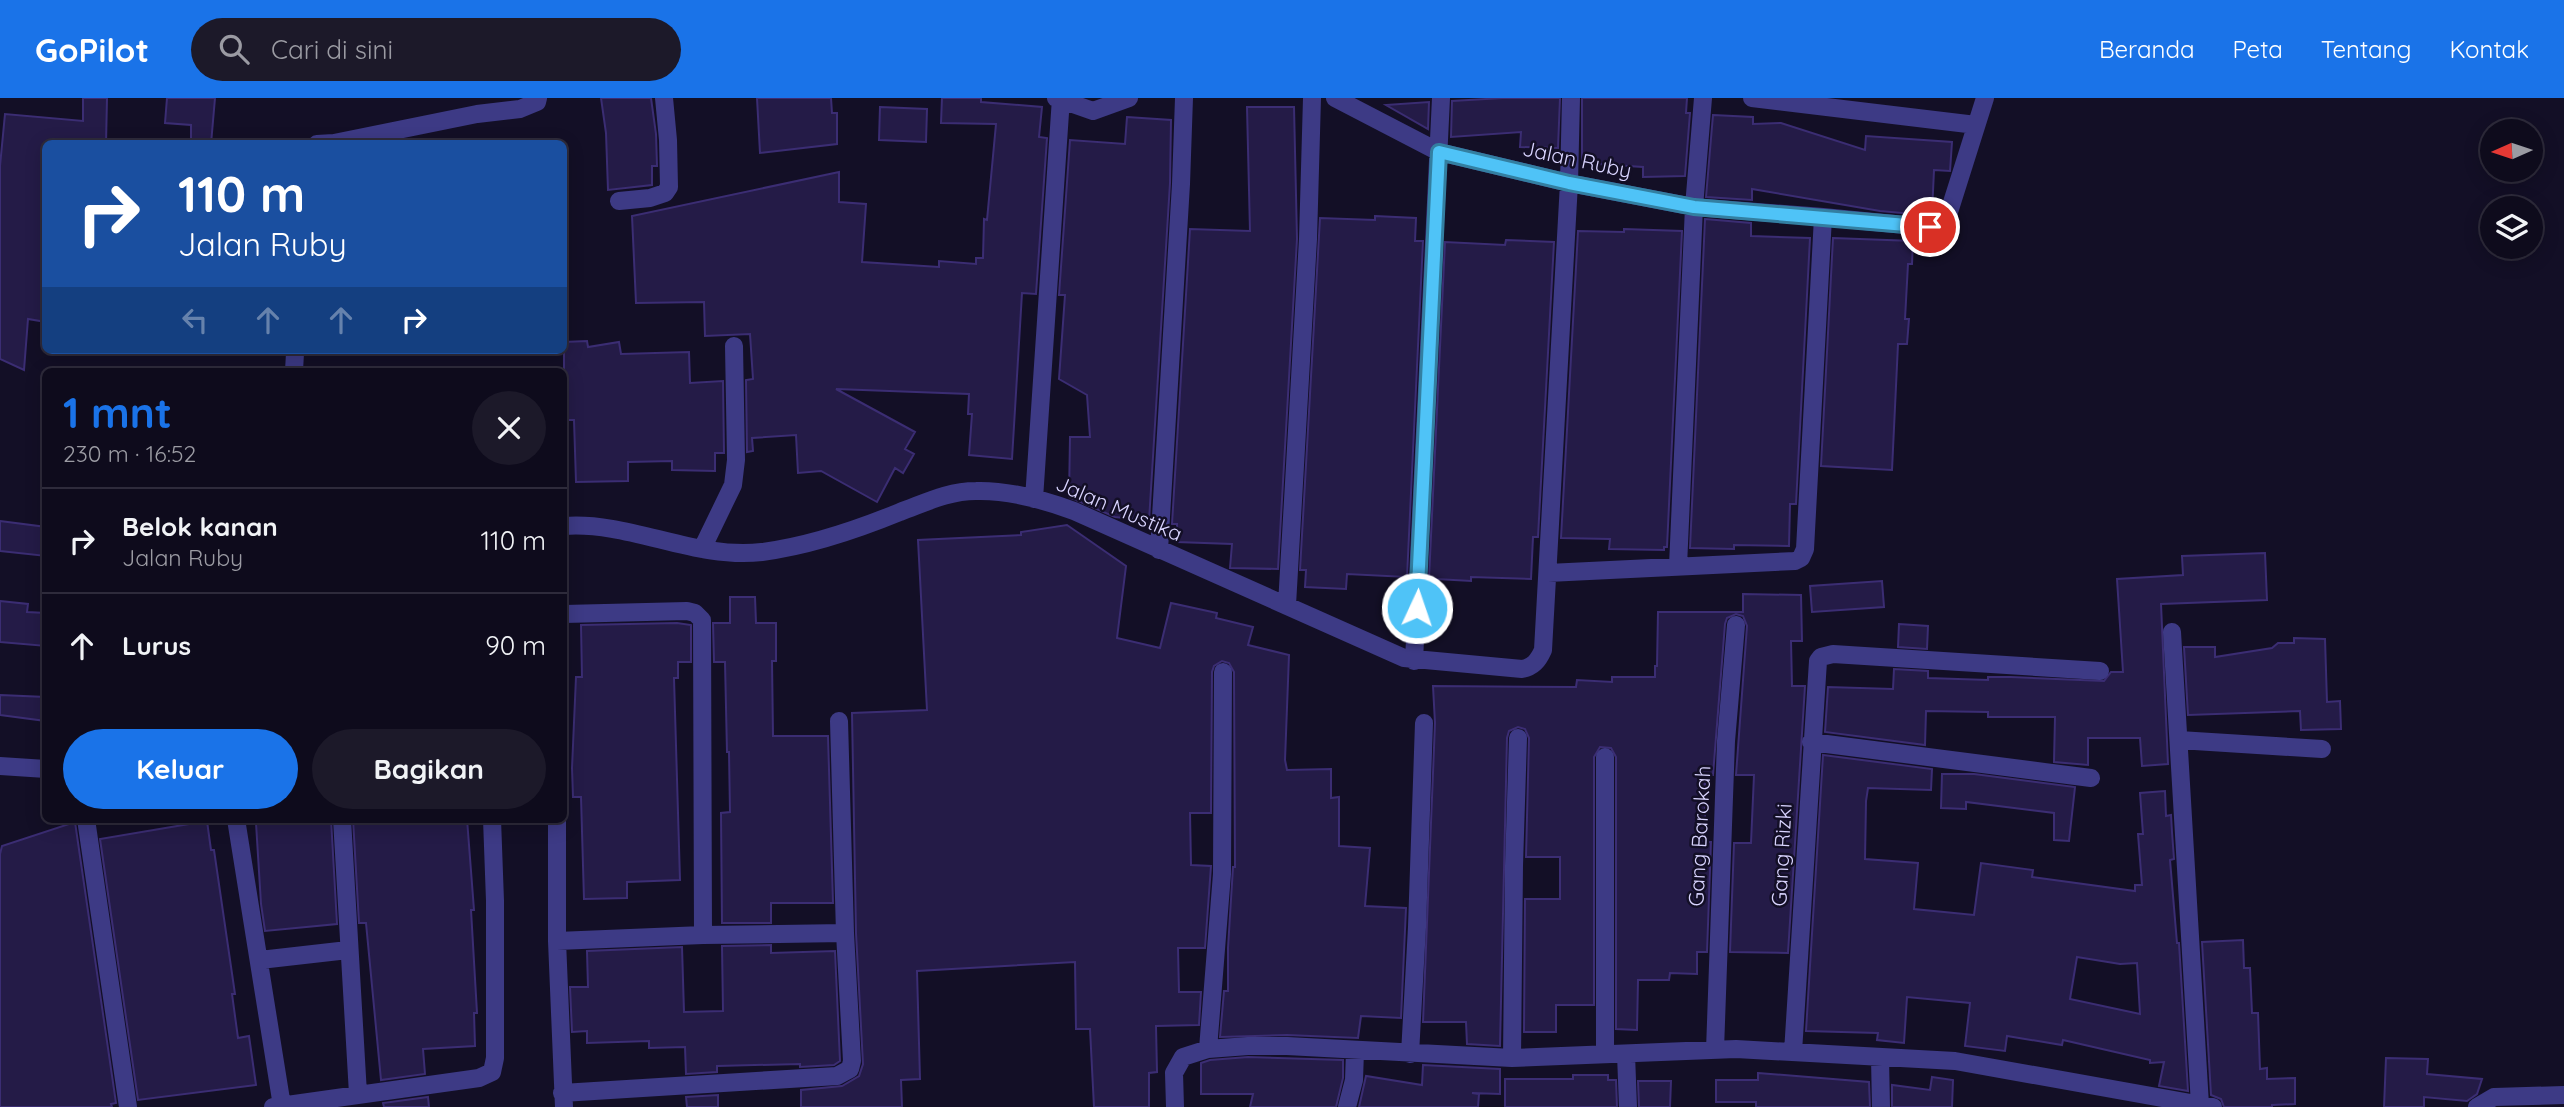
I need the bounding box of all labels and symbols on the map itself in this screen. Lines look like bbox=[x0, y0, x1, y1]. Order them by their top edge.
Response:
north arrow bbox=[2480, 119, 2543, 182]
street label: Jalan Ruby bbox=[1520, 135, 1634, 183]
pin bbox=[1900, 197, 1960, 257]
street label: Jalan Mustika bbox=[1052, 470, 1187, 546]
position arrow bbox=[1380, 571, 1454, 645]
street label: Gang Barokah bbox=[1682, 765, 1716, 907]
street label: Gang Rizki bbox=[1765, 803, 1797, 907]

